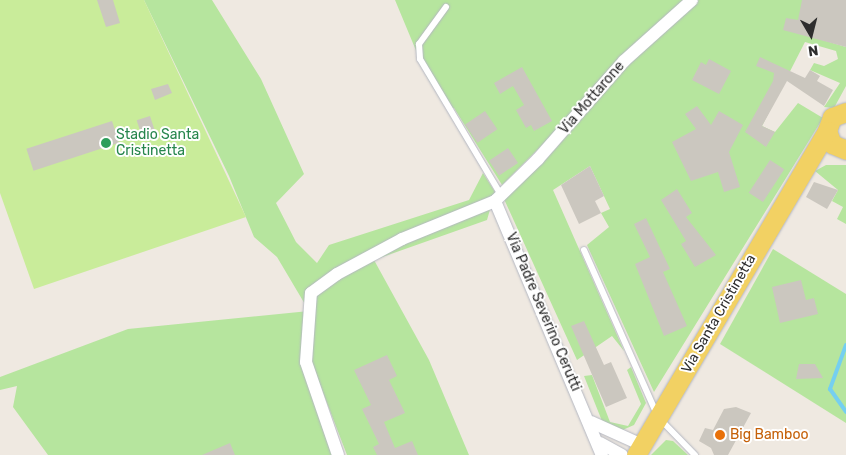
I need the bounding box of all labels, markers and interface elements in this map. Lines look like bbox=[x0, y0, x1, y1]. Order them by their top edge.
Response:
north arrow bbox=[786, 10, 836, 60]
text: N bbox=[807, 41, 819, 59]
street label: Via Mottarone bbox=[556, 58, 628, 138]
place label: Stadio Santa Cristinetta bbox=[116, 127, 199, 160]
marker: Stadio Santa Cristinetta bbox=[100, 137, 112, 149]
street label: Via Padre Severino Cerutti bbox=[502, 230, 584, 394]
street label: Via Santa Cristinetta bbox=[678, 252, 760, 376]
place label: Big Bamboo bbox=[730, 427, 808, 443]
marker: Big Bamboo bbox=[714, 429, 726, 441]

